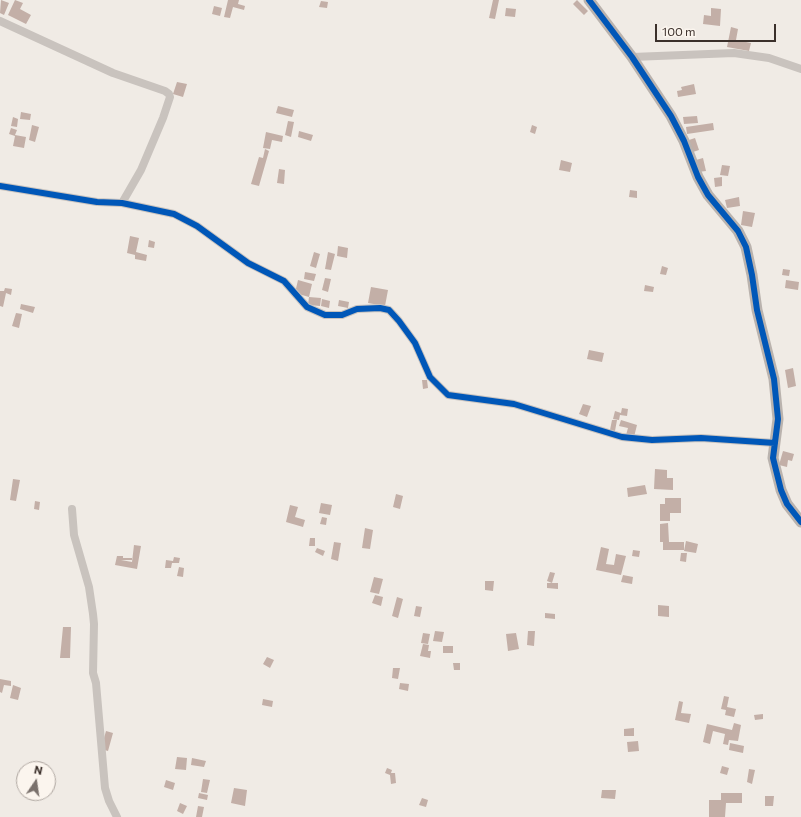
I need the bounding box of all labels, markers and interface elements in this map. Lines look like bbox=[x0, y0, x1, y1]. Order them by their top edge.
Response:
scale bar bbox=[657, 16, 778, 42]
text: 100 m bbox=[662, 24, 696, 38]
north arrow bbox=[16, 761, 56, 801]
text: N bbox=[33, 763, 44, 777]

